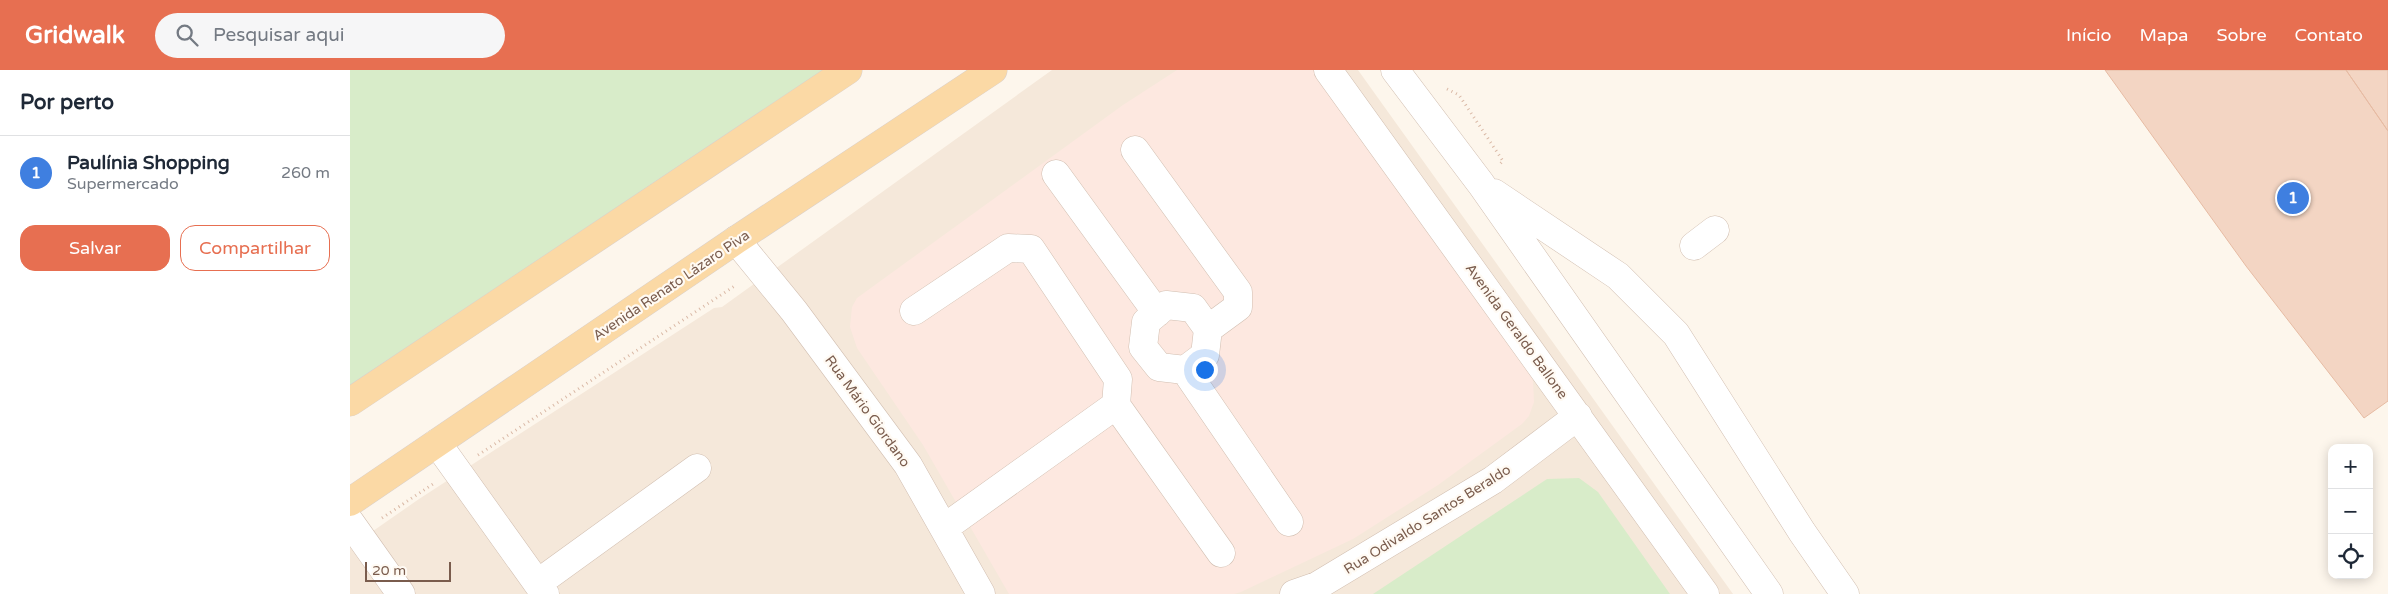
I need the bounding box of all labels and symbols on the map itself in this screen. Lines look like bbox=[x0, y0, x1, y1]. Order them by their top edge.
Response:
pin: 1 bbox=[2277, 179, 2309, 217]
street label: Avenida Renato Lázaro Piva bbox=[590, 227, 753, 344]
street label: Avenida Geraldo Ballone bbox=[1462, 260, 1571, 402]
street label: Rua Mário Giordano bbox=[821, 352, 914, 470]
your location bbox=[1192, 357, 1218, 383]
street label: Rua Odivaldo Santos Beraldo bbox=[1341, 461, 1514, 578]
scale bar bbox=[365, 559, 451, 582]

